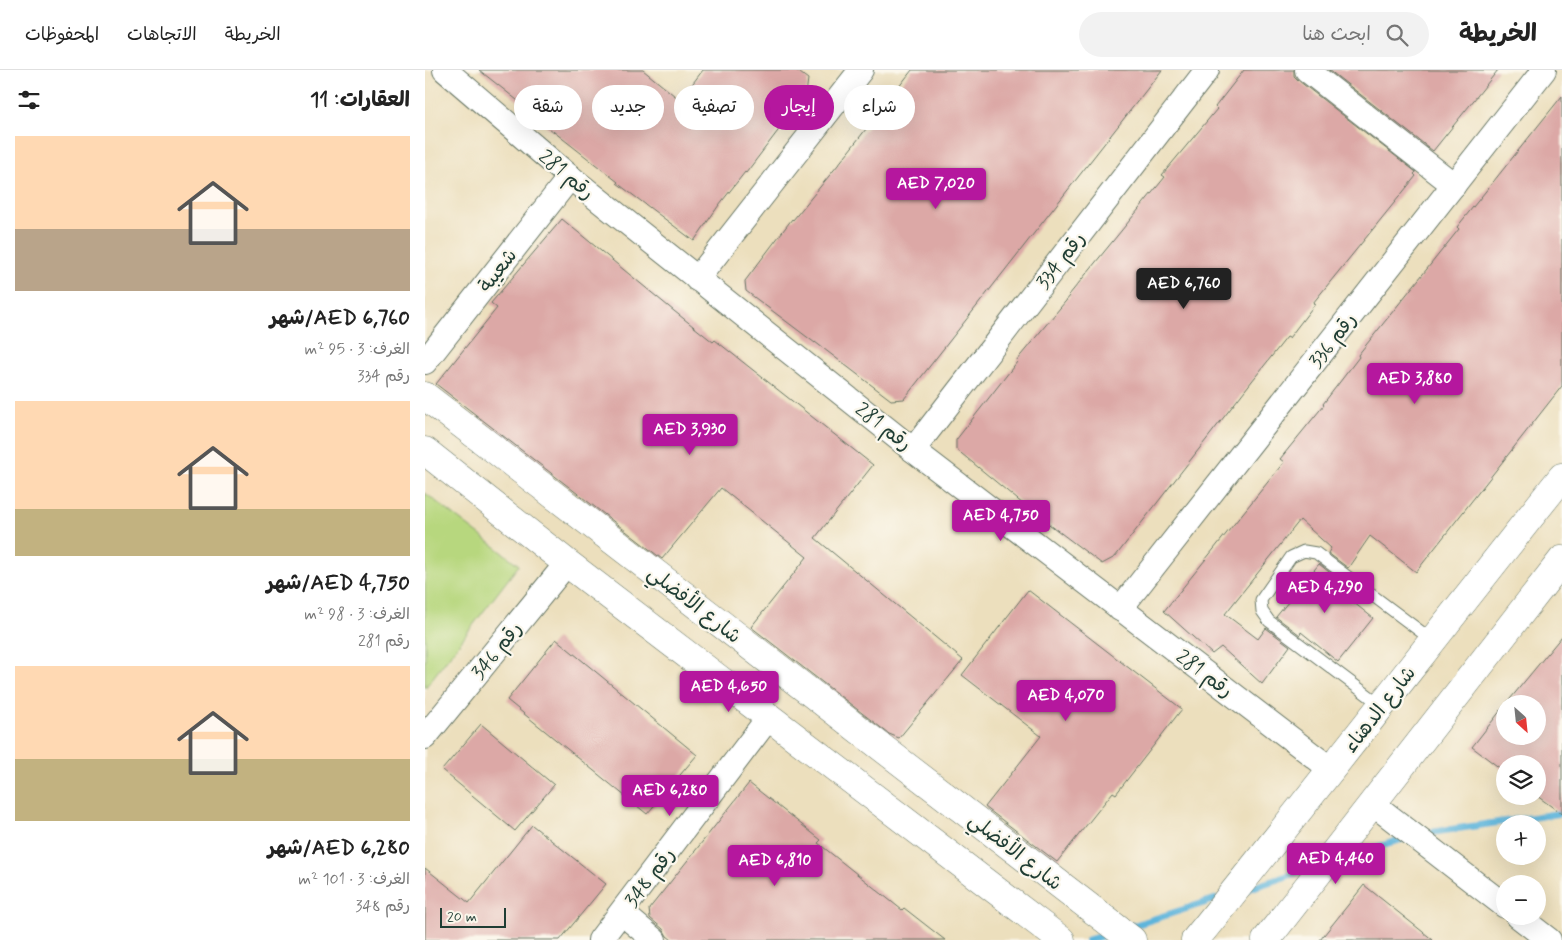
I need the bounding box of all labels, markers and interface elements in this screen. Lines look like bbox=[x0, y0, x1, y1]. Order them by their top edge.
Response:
search box bbox=[1079, 12, 1429, 57]
text: الخريطة bbox=[1459, 19, 1537, 50]
icon: search bbox=[1383, 21, 1411, 49]
text: ابحث هنا bbox=[1302, 22, 1371, 47]
text: المحفوظات bbox=[25, 23, 99, 47]
text: الاتجاهات bbox=[127, 23, 197, 47]
text: الخريطة bbox=[225, 23, 281, 47]
chip: شقة bbox=[514, 85, 582, 130]
chip: جديد bbox=[592, 85, 664, 130]
chip: تصفية bbox=[674, 85, 754, 130]
chip: إيجار bbox=[764, 85, 834, 130]
chip: شراء bbox=[844, 85, 915, 130]
icon: filters bbox=[15, 86, 43, 114]
text: العقارات: 11 bbox=[310, 86, 410, 114]
street label: رقم 281 bbox=[532, 144, 600, 206]
icon: home bbox=[168, 168, 258, 258]
pin: AED 7,020 bbox=[879, 168, 993, 210]
text: AED 7,020 bbox=[897, 173, 975, 194]
street label: رقم 334 bbox=[1030, 227, 1092, 295]
street label: شعيبة bbox=[473, 243, 524, 298]
pin: AED 6,760 bbox=[1127, 268, 1241, 310]
text: AED 6,760 bbox=[1147, 273, 1221, 294]
text: AED 6,760/شهر bbox=[270, 304, 410, 332]
street label: رقم 336 bbox=[1303, 308, 1363, 374]
text: الغرف: 3 · 95 m² bbox=[304, 339, 410, 360]
pin: AED 3,880 bbox=[1358, 362, 1472, 405]
text: رقم 334 bbox=[357, 366, 410, 387]
text: AED 3,880 bbox=[1378, 368, 1452, 389]
street label: رقم 281 bbox=[849, 396, 917, 458]
pin: AED 3,930 bbox=[633, 414, 747, 456]
text: AED 3,930 bbox=[654, 419, 726, 440]
icon: home bbox=[168, 433, 258, 523]
pin: AED 4,750 bbox=[944, 500, 1058, 542]
text: AED 4,750 bbox=[963, 505, 1039, 526]
street label: شارع الأفضلي bbox=[640, 559, 747, 653]
text: AED 4,750/شهر bbox=[266, 569, 410, 597]
pin: AED 4,290 bbox=[1268, 572, 1382, 614]
text: AED 4,290 bbox=[1287, 577, 1363, 598]
text: الغرف: 3 · 98 m² bbox=[304, 604, 410, 625]
street label: رقم 346 bbox=[466, 616, 529, 686]
text: رقم 281 bbox=[358, 631, 410, 652]
street label: رقم 281 bbox=[1170, 644, 1238, 705]
street label: شارع الدهناء bbox=[1338, 661, 1423, 759]
pin: AED 4,650 bbox=[672, 670, 786, 713]
text: AED 4,650 bbox=[691, 676, 767, 697]
pin: AED 4,070 bbox=[1009, 680, 1123, 722]
text: AED 4,070 bbox=[1028, 685, 1104, 706]
north arrow bbox=[1496, 695, 1546, 745]
map controls bbox=[1496, 695, 1546, 925]
icon: home bbox=[168, 698, 258, 788]
button: layers bbox=[1496, 755, 1546, 805]
pin: AED 6,280 bbox=[613, 774, 727, 817]
text: AED 6,280 bbox=[633, 780, 707, 801]
street label: شارع الأفضلي bbox=[961, 806, 1068, 900]
button: + bbox=[1496, 815, 1546, 865]
text: AED 6,280/شهر bbox=[268, 834, 410, 862]
street label: رقم 348 bbox=[619, 842, 682, 913]
pin: AED 4,460 bbox=[1279, 842, 1393, 885]
pin: AED 6,810 bbox=[718, 844, 832, 887]
text: AED 4,460 bbox=[1298, 848, 1374, 869]
text: AED 6,810 bbox=[739, 850, 811, 871]
text: الغرف: 3 · 101 m² bbox=[298, 869, 410, 890]
button: − bbox=[1496, 875, 1546, 925]
text: رقم 348 bbox=[355, 896, 410, 917]
scale bar bbox=[440, 905, 506, 928]
text: 20 m bbox=[447, 908, 477, 926]

